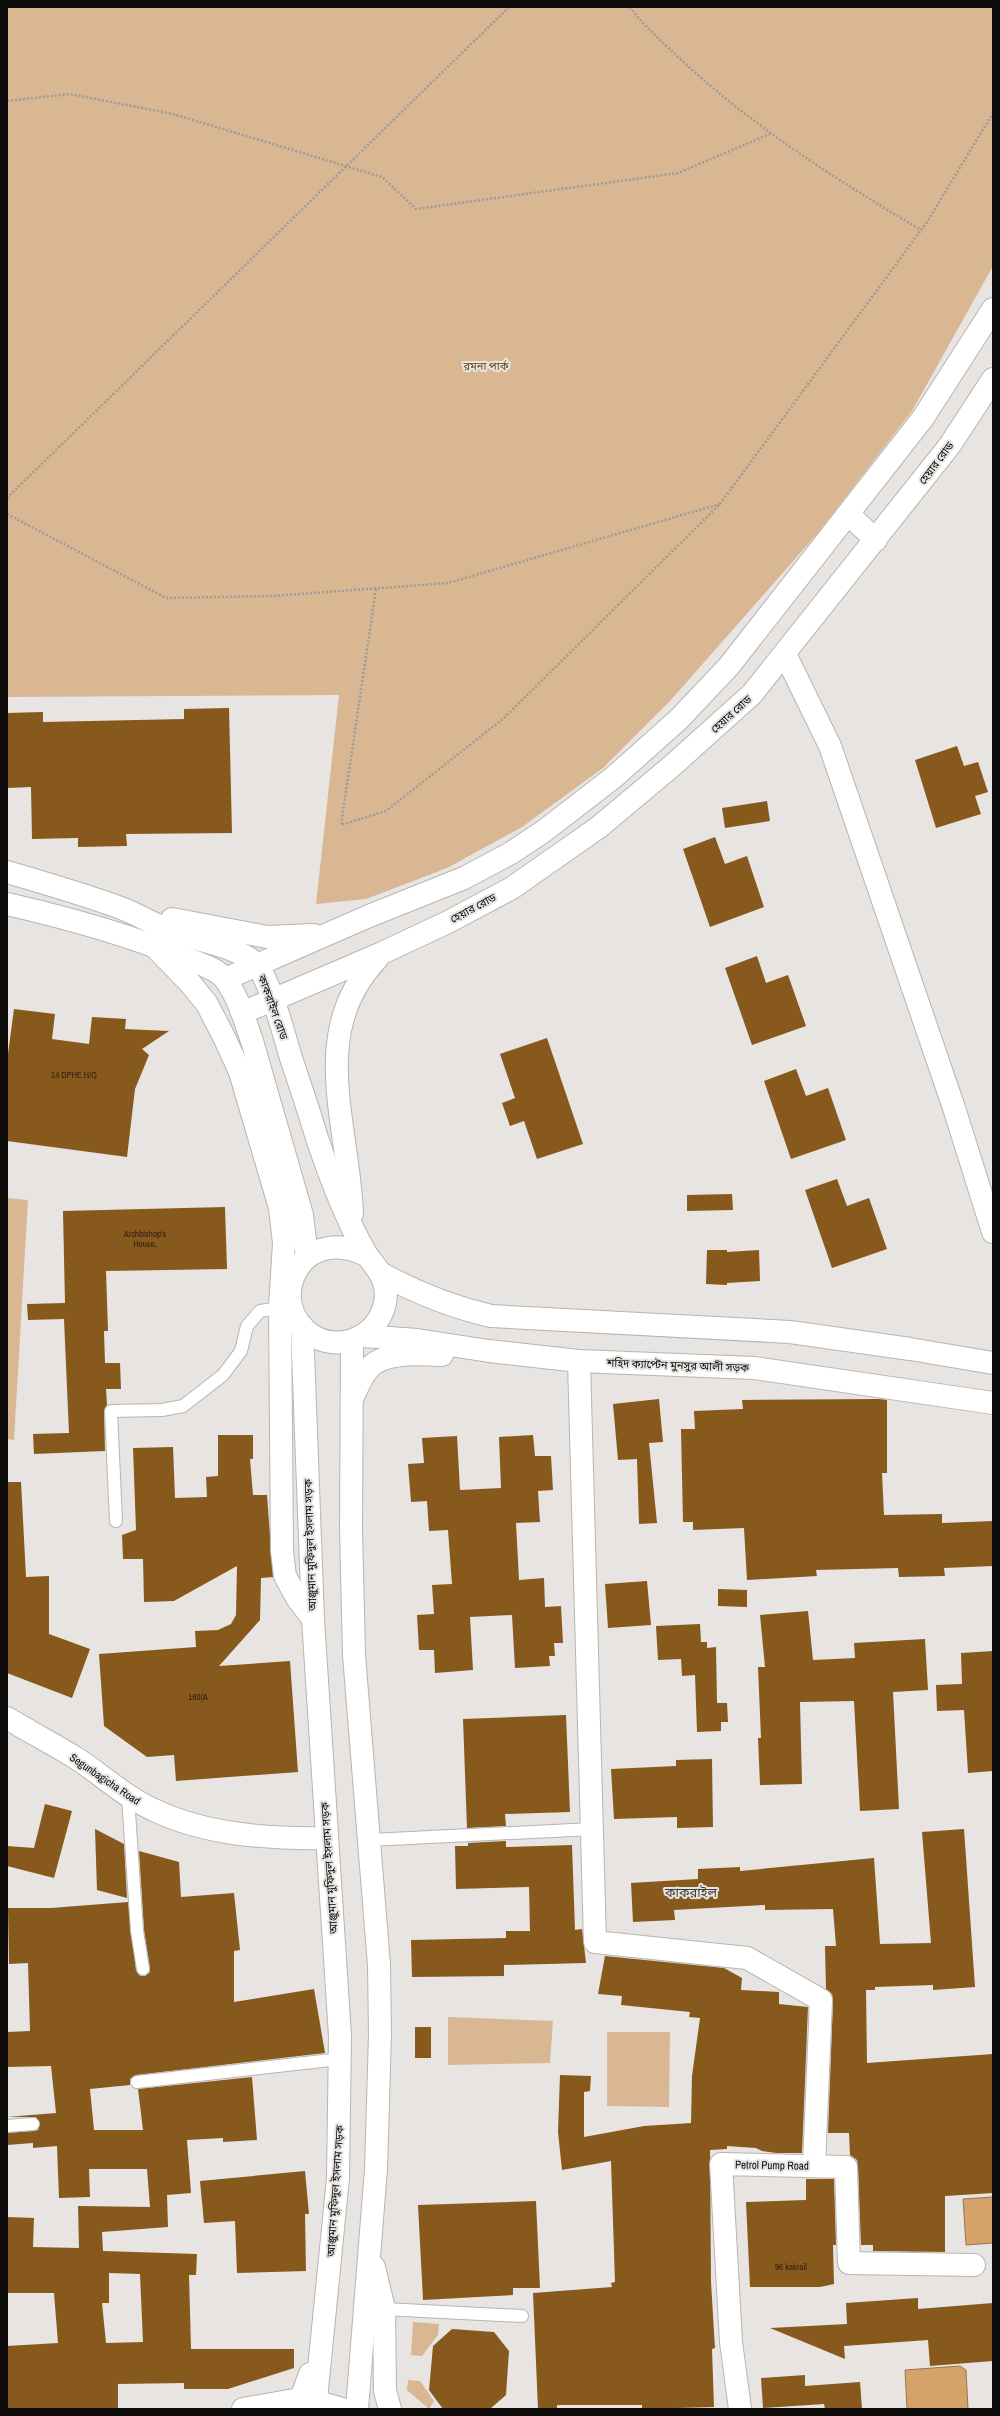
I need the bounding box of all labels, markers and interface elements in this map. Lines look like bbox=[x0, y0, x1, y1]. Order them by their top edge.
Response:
park label: রমনা পার্ক bbox=[462, 359, 509, 373]
street label: হেয়ার রোড bbox=[915, 439, 957, 487]
street label: হেয়ার রোড bbox=[708, 692, 754, 736]
street label: হেয়ার রোড bbox=[448, 890, 499, 926]
street label: কাকরাইল রোড bbox=[254, 972, 291, 1041]
house number: 14 DPHE H/Q bbox=[51, 1069, 97, 1081]
house number: Archbishop's House, bbox=[123, 1228, 167, 1250]
street label: শহিদ ক্যাপ্টেন মুনসুর আলী সড়ক bbox=[606, 1355, 749, 1374]
street label: আঞ্জুমান মুফিদুল ইসলাম সড়ক bbox=[301, 1479, 319, 1612]
house number: 160/A bbox=[188, 1691, 208, 1703]
street label: Segunbagicha Road bbox=[67, 1750, 143, 1808]
street label: আঞ্জুমান মুফিদুল ইসলাম সড়ক bbox=[317, 1802, 341, 1935]
district label: কাকরাইল bbox=[664, 1884, 718, 1901]
street label: আঞ্জুমান মুফিদুল ইসলাম সড়ক bbox=[323, 2125, 347, 2258]
street label: Petrol Pump Road bbox=[735, 2157, 809, 2173]
house number: 96 kakrail bbox=[775, 2261, 807, 2273]

